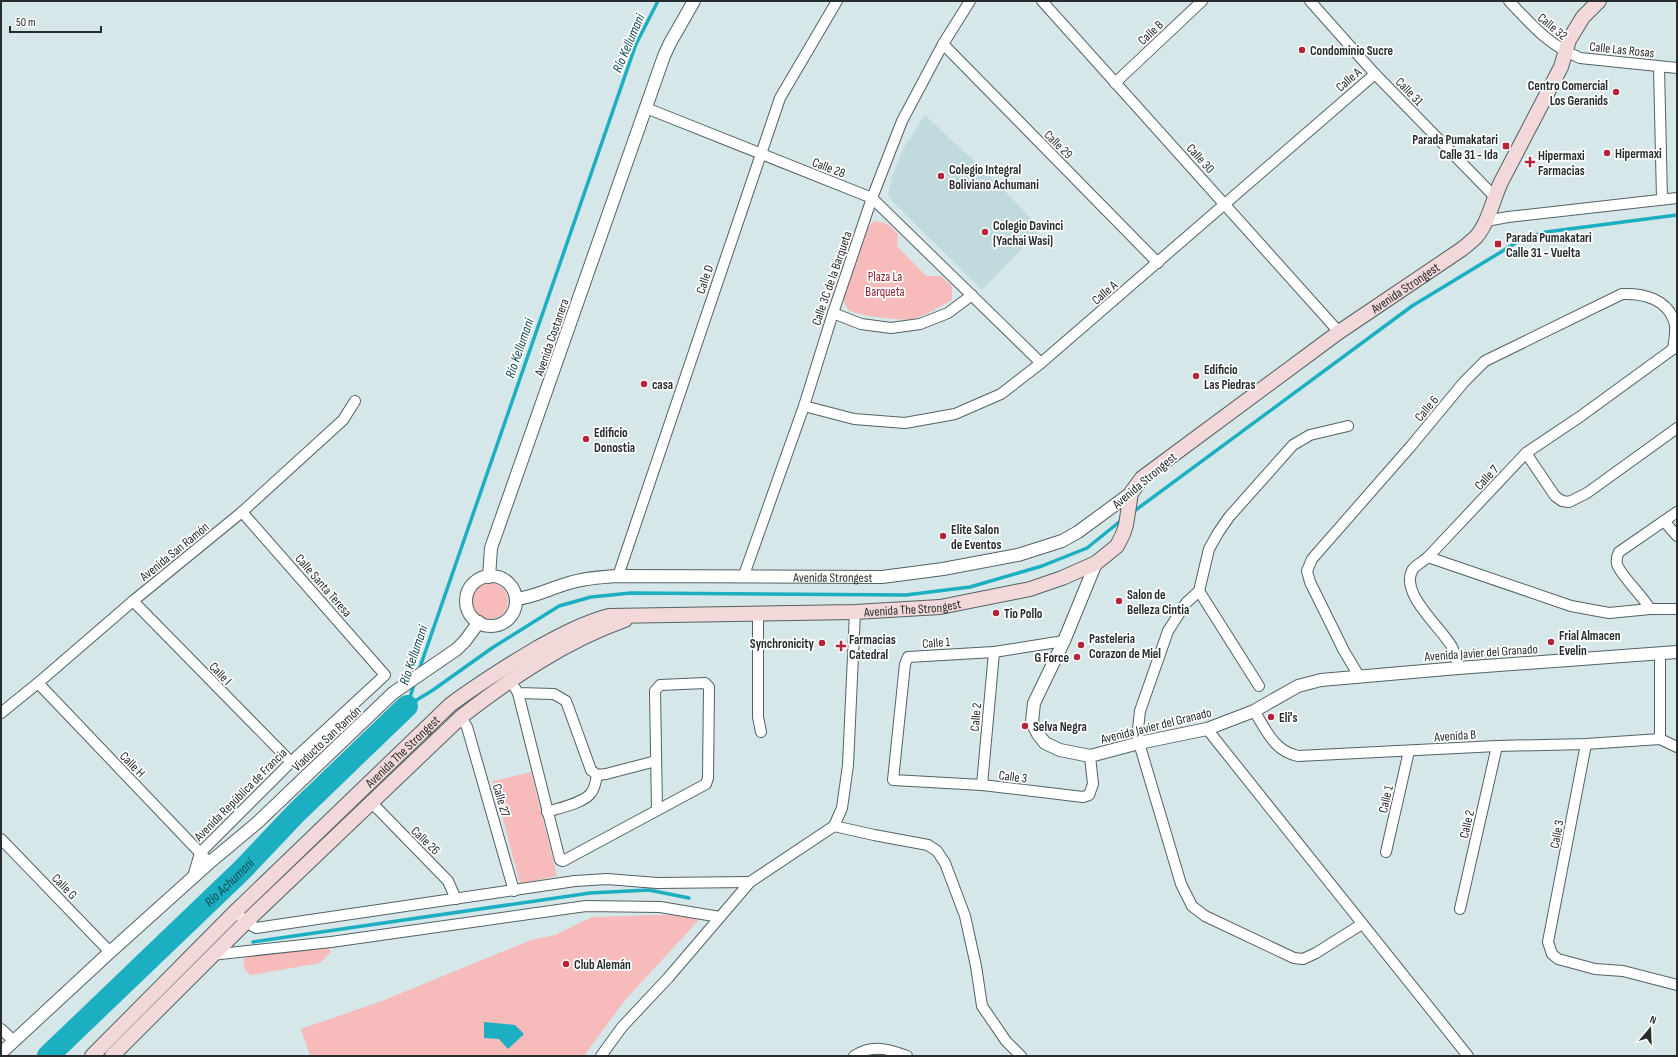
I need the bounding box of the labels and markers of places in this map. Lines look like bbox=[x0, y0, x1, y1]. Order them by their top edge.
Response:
place label: Condominio Sucre bbox=[1310, 43, 1394, 59]
marker: Condominio Sucre bbox=[1297, 45, 1307, 55]
place label: Centro Comercial Los Geranids bbox=[1528, 78, 1608, 109]
marker: Centro Comercial Los Geranids bbox=[1611, 87, 1621, 97]
place label: Parada Pumakatari Calle 31 - Ida bbox=[1412, 132, 1498, 163]
marker: Parada Pumakatari Calle 31 - Ida bbox=[1501, 141, 1511, 151]
place label: Hipermaxi bbox=[1615, 146, 1662, 162]
place label: Hipermaxi Farmacias bbox=[1538, 148, 1585, 179]
marker: Hipermaxi bbox=[1602, 148, 1612, 158]
marker: Hipermaxi Farmacias bbox=[1525, 157, 1535, 167]
place label: Colegio Integral Boliviano Achumani bbox=[949, 162, 1039, 193]
marker: Colegio Integral Boliviano Achumani bbox=[936, 171, 946, 181]
place label: Colegio Davinci (Yachai Wasi) bbox=[993, 218, 1063, 249]
marker: Colegio Davinci (Yachai Wasi) bbox=[980, 227, 990, 237]
place label: Parada Pumakatari Calle 31 - Vuelta bbox=[1506, 230, 1592, 261]
marker: Parada Pumakatari Calle 31 - Vuelta bbox=[1493, 239, 1503, 249]
place label: Edificio Las Piedras bbox=[1204, 362, 1255, 393]
marker: Edificio Las Piedras bbox=[1191, 371, 1201, 381]
place label: casa bbox=[652, 377, 673, 393]
marker: casa bbox=[639, 379, 649, 389]
place label: Edificio Donostia bbox=[594, 425, 635, 456]
marker: Edificio Donostia bbox=[581, 434, 591, 444]
place label: Elite Salon de Eventos bbox=[951, 522, 1002, 553]
marker: Elite Salon de Eventos bbox=[938, 531, 948, 541]
place label: Salon de Belleza Cintia bbox=[1127, 587, 1189, 618]
marker: Salon de Belleza Cintia bbox=[1114, 596, 1124, 606]
place label: Tio Pollo bbox=[1004, 606, 1043, 622]
marker: Tio Pollo bbox=[991, 608, 1001, 618]
place label: Frial Almacen Evelin bbox=[1559, 628, 1621, 659]
place label: Pasteleria Corazon de Miel bbox=[1089, 631, 1161, 662]
place label: Farmacias Catedral bbox=[849, 632, 896, 663]
place label: Synchronicity bbox=[750, 636, 815, 652]
marker: Frial Almacen Evelin bbox=[1546, 637, 1556, 647]
marker: Synchronicity bbox=[817, 638, 827, 648]
marker: Pasteleria Corazon de Miel bbox=[1076, 640, 1086, 650]
marker: Farmacias Catedral bbox=[836, 641, 846, 651]
place label: G Force bbox=[1034, 650, 1069, 666]
marker: G Force bbox=[1072, 652, 1082, 662]
place label: Eli's bbox=[1279, 710, 1297, 726]
marker: Eli's bbox=[1266, 712, 1276, 722]
place label: Selva Negra bbox=[1033, 719, 1087, 735]
marker: Selva Negra bbox=[1020, 721, 1030, 731]
place label: Club Alemán bbox=[574, 957, 631, 973]
marker: Club Alemán bbox=[561, 959, 571, 969]

